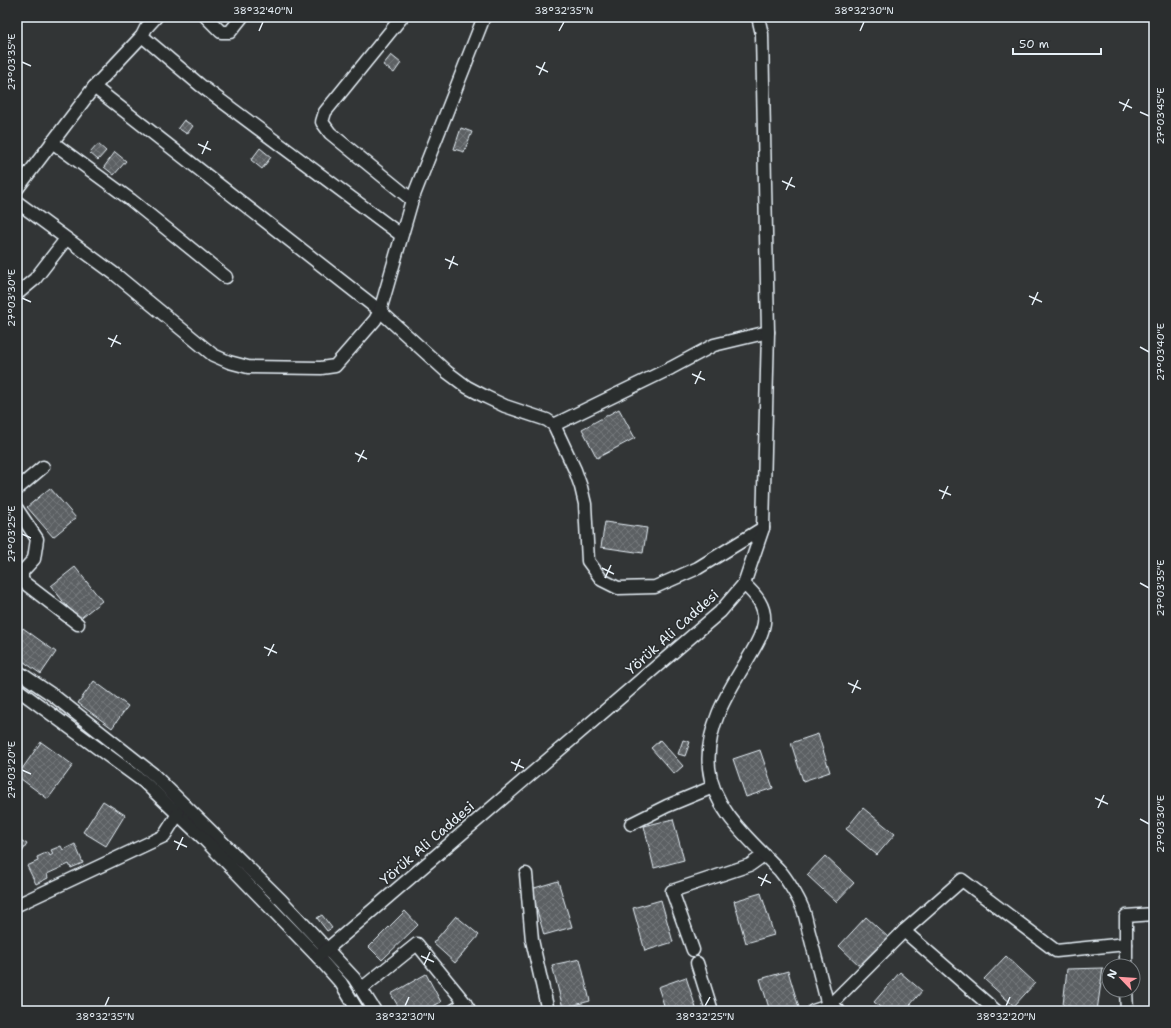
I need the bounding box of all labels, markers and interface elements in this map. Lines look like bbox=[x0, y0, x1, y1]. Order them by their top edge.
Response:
text: 38°32'40"N bbox=[233, 4, 293, 17]
text: 38°32'35"N bbox=[535, 4, 593, 17]
text: 38°32'30"N bbox=[834, 4, 894, 17]
scale bar bbox=[1013, 30, 1101, 56]
text: 27°03'35"E bbox=[5, 33, 18, 91]
text: 50 m bbox=[1019, 36, 1049, 52]
text: 27°03'45"E bbox=[1154, 88, 1167, 144]
text: 27°03'30"E bbox=[5, 269, 18, 327]
text: 27°03'40"E bbox=[1154, 323, 1167, 381]
text: 27°03'25"E bbox=[5, 505, 18, 563]
text: 27°03'35"E bbox=[1154, 559, 1167, 617]
street label: Yörük Ali Caddesi bbox=[622, 585, 722, 679]
text: 27°03'20"E bbox=[5, 741, 18, 799]
text: 27°03'30"E bbox=[1154, 795, 1167, 853]
street label: Yörük Ali Caddesi bbox=[376, 797, 478, 889]
north arrow bbox=[1101, 958, 1141, 998]
text: N bbox=[1104, 967, 1121, 981]
text: 38°32'35"N bbox=[76, 1010, 134, 1023]
text: 38°32'30"N bbox=[375, 1010, 435, 1023]
text: 38°32'25"N bbox=[676, 1010, 734, 1023]
text: 38°32'20"N bbox=[976, 1010, 1036, 1023]

